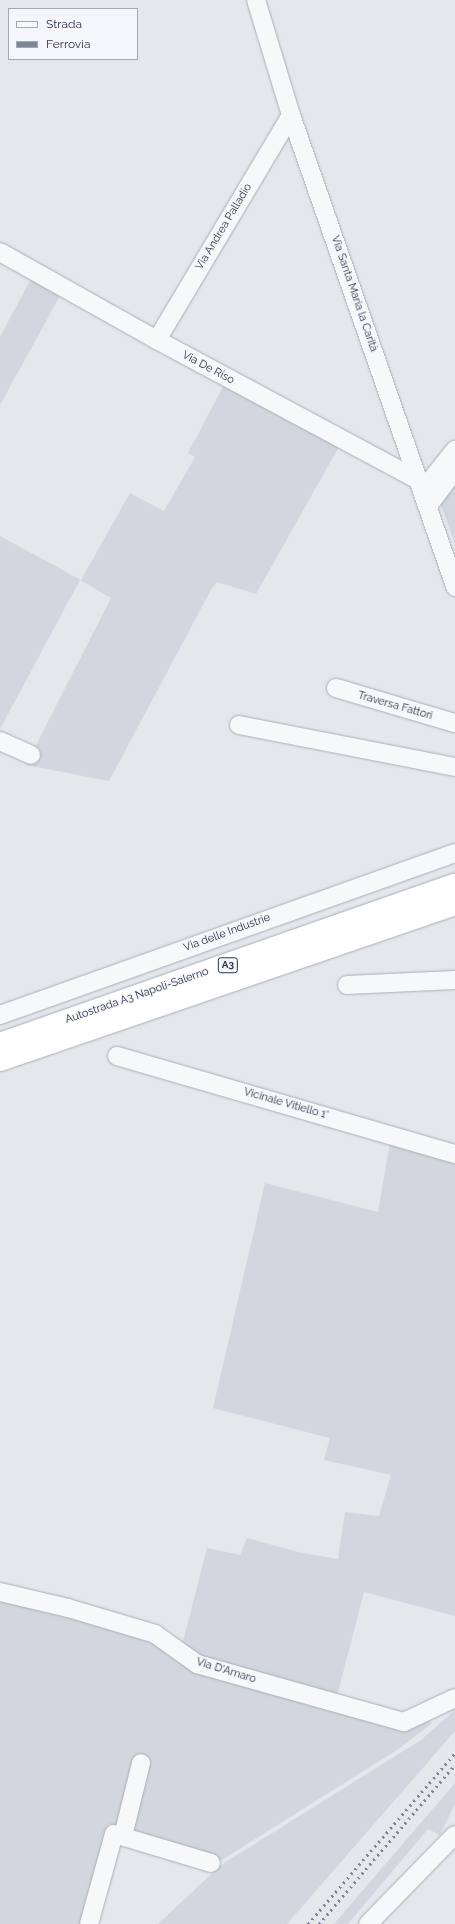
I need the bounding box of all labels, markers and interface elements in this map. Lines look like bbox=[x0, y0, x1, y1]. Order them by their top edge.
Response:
legend bbox=[8, 8, 138, 60]
text: Strada bbox=[46, 17, 82, 31]
text: Ferrovia bbox=[46, 37, 90, 51]
street label: Via Andrea Palladio bbox=[193, 181, 255, 273]
street label: Via Santa Maria la Carità bbox=[328, 234, 380, 354]
street label: Via De Riso bbox=[180, 349, 236, 387]
street label: Traversa Fattori bbox=[356, 689, 434, 723]
street label: Via delle Industrie bbox=[182, 911, 272, 955]
road number: A3 bbox=[217, 957, 239, 973]
street label: Autostrada A3 Napoli-Salerno bbox=[63, 965, 211, 1027]
street label: Vicinale Vitiello 1° bbox=[242, 1086, 330, 1122]
street label: Via D'Amaro bbox=[195, 1656, 257, 1686]

